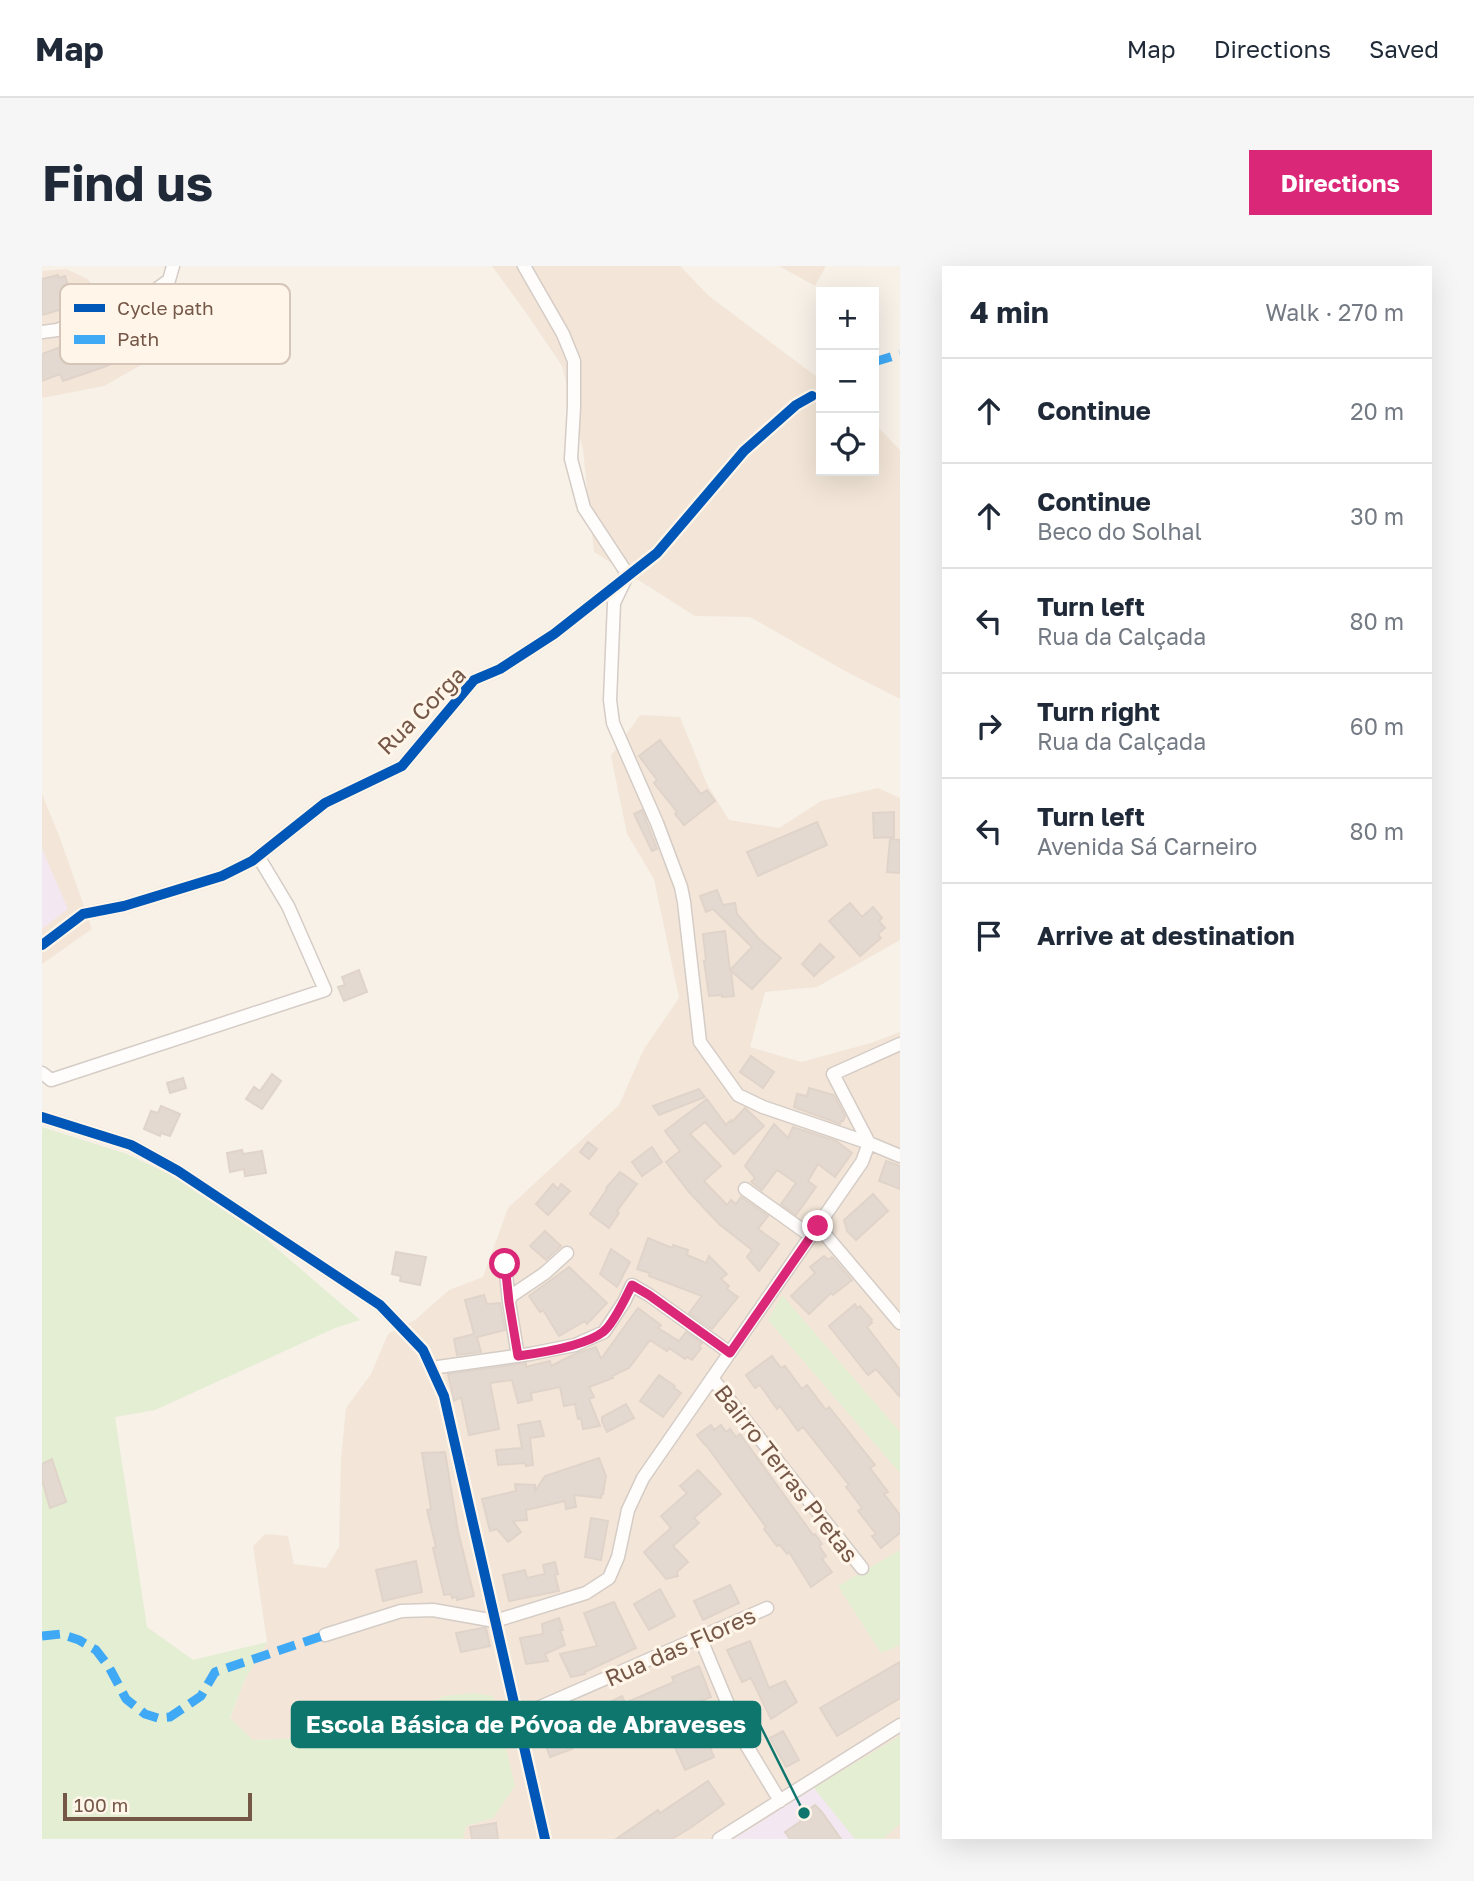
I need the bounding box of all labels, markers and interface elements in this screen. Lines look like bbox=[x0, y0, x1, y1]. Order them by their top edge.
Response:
text: Map bbox=[35, 29, 104, 68]
text: Map bbox=[1127, 34, 1176, 63]
text: Directions bbox=[1214, 34, 1331, 63]
text: Saved bbox=[1369, 34, 1439, 63]
button: Directions bbox=[1249, 150, 1432, 215]
text: Find us bbox=[42, 153, 213, 212]
legend bbox=[60, 284, 290, 364]
map controls bbox=[816, 287, 879, 476]
button: + bbox=[816, 287, 879, 350]
text: 4 min bbox=[970, 294, 1049, 330]
text: Cycle path bbox=[117, 296, 214, 319]
text: Walk · 270 m bbox=[1265, 298, 1404, 326]
text: Path bbox=[117, 327, 159, 350]
button: − bbox=[816, 350, 879, 413]
icon: ahead bbox=[970, 392, 1008, 430]
text: Continue bbox=[1037, 395, 1151, 426]
text: 20 m bbox=[1350, 397, 1404, 425]
button: locate bbox=[816, 413, 879, 476]
text: Continue bbox=[1037, 486, 1151, 517]
icon: ahead bbox=[970, 497, 1008, 535]
text: 30 m bbox=[1350, 502, 1404, 530]
text: Beco do Solhal bbox=[1037, 517, 1202, 545]
text: Turn left bbox=[1037, 591, 1145, 622]
icon: left bbox=[970, 602, 1008, 640]
text: 80 m bbox=[1350, 607, 1404, 635]
text: Rua da Calçada bbox=[1037, 622, 1206, 650]
street label: Rua Corga bbox=[371, 660, 471, 760]
text: Turn right bbox=[1037, 696, 1160, 727]
icon: right bbox=[970, 707, 1008, 745]
text: 60 m bbox=[1350, 712, 1404, 740]
text: Rua da Calçada bbox=[1037, 727, 1206, 755]
text: Turn left bbox=[1037, 801, 1145, 832]
icon: left bbox=[970, 812, 1008, 850]
text: 80 m bbox=[1350, 817, 1404, 845]
text: Avenida Sá Carneiro bbox=[1037, 832, 1257, 860]
icon: arrive bbox=[970, 917, 1008, 955]
text: Arrive at destination bbox=[1037, 920, 1295, 951]
route end bbox=[802, 1210, 833, 1241]
route start bbox=[489, 1248, 520, 1279]
street label: Bairro Terras Pretas bbox=[709, 1379, 865, 1567]
street label: Rua das Flores bbox=[600, 1600, 760, 1692]
callout: Escola Básica de Póvoa de Abraveses bbox=[292, 1702, 760, 1747]
text: Escola Básica de Póvoa de Abraveses bbox=[306, 1709, 746, 1738]
scale bar bbox=[63, 1790, 252, 1822]
text: 100 m bbox=[74, 1793, 128, 1816]

